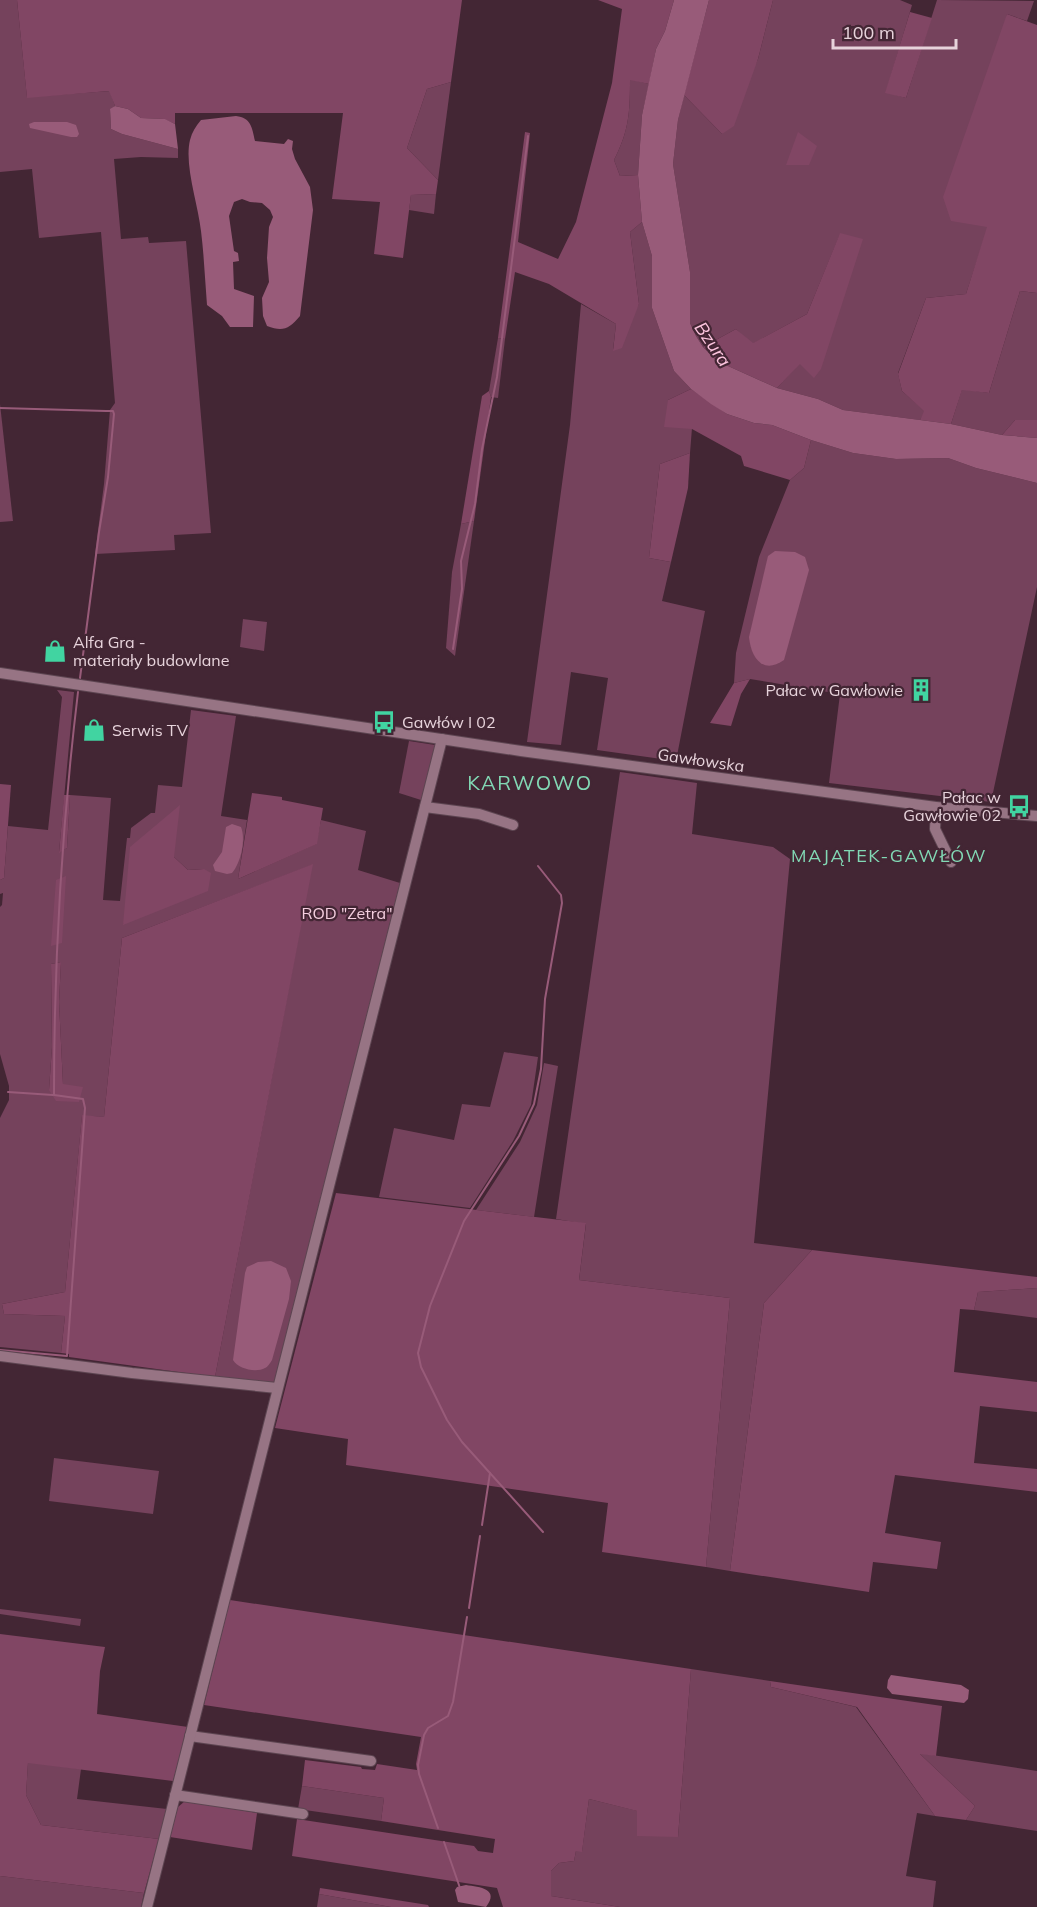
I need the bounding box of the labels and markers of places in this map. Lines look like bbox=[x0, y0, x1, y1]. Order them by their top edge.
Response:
place label: Alfa Gra - materiały budowlane bbox=[73, 632, 229, 670]
shop icon: Alfa Gra - materiały budowlane bbox=[42, 638, 68, 664]
building icon: Pałac w Gawłowie bbox=[908, 677, 934, 703]
place label: Pałac w Gawłowie bbox=[765, 680, 903, 700]
bus stop icon: Gawłów I 02 bbox=[371, 709, 397, 735]
place label: Gawłów I 02 bbox=[402, 712, 496, 732]
shop icon: Serwis TV bbox=[81, 717, 107, 743]
place label: Serwis TV bbox=[112, 720, 189, 740]
place label: Pałac w Gawłowie 02 bbox=[903, 787, 1001, 825]
bus stop icon: Pałac w Gawłowie 02 bbox=[1006, 793, 1032, 819]

